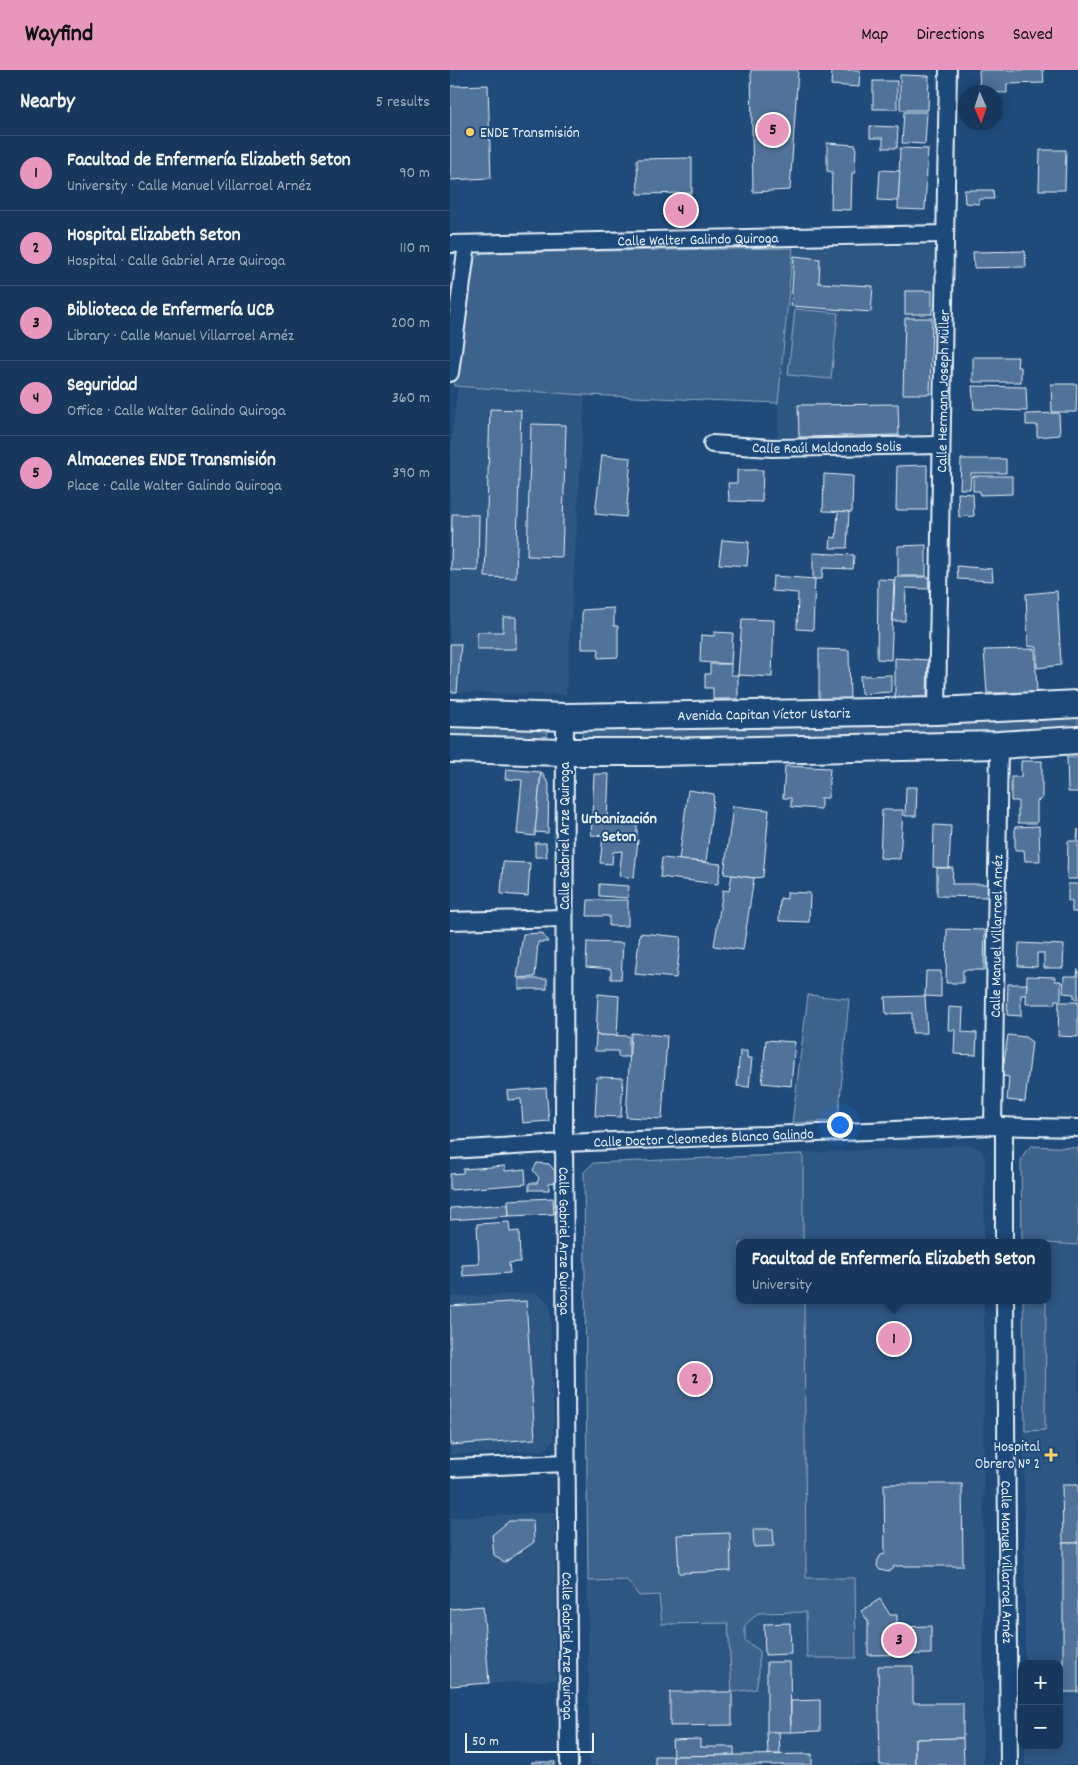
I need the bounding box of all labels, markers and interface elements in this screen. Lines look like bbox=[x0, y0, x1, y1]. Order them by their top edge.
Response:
text: Wayfind bbox=[25, 18, 93, 52]
text: Map bbox=[861, 23, 888, 48]
text: Directions bbox=[916, 23, 985, 48]
text: Saved bbox=[1013, 23, 1053, 48]
north arrow bbox=[958, 85, 1003, 130]
text: Nearby bbox=[20, 88, 75, 118]
text: 5 results bbox=[376, 91, 430, 114]
pin: 5 bbox=[757, 111, 789, 149]
place label: ENDE Transmisión bbox=[480, 123, 580, 145]
marker: ENDE Transmisión bbox=[464, 126, 476, 138]
text: Facultad de Enfermería Elizabeth Seton bbox=[67, 148, 351, 175]
text: 1 bbox=[34, 162, 38, 185]
text: 90 m bbox=[399, 162, 430, 185]
text: University · Calle Manuel Villarroel Arnéz bbox=[67, 175, 311, 198]
pin: 4 bbox=[665, 191, 697, 229]
text: Hospital Elizabeth Seton bbox=[67, 223, 241, 250]
street label: Calle Walter Galindo Quiroga bbox=[617, 228, 780, 254]
text: 2 bbox=[33, 237, 40, 260]
text: 110 m bbox=[400, 237, 430, 260]
text: Hospital · Calle Gabriel Arze Quiroga bbox=[67, 250, 285, 273]
text: Biblioteca de Enfermería UCB bbox=[67, 298, 274, 325]
street label: Calle Hermann Joseph Müller bbox=[932, 309, 957, 473]
text: 3 bbox=[32, 312, 40, 335]
text: 200 m bbox=[391, 312, 430, 335]
text: Library · Calle Manuel Villarroel Arnéz bbox=[67, 325, 294, 348]
text: Seguridad bbox=[67, 373, 138, 400]
text: 4 bbox=[33, 387, 39, 410]
text: 360 m bbox=[392, 387, 430, 410]
text: Office · Calle Walter Galindo Quiroga bbox=[67, 400, 285, 423]
street label: Calle Raúl Maldonado Solis bbox=[751, 437, 902, 461]
text: Almacenes ENDE Transmisión bbox=[67, 448, 276, 475]
text: 5 bbox=[32, 462, 40, 485]
text: 390 m bbox=[392, 462, 430, 485]
text: Place · Calle Walter Galindo Quiroga bbox=[67, 475, 282, 498]
street label: Avenida Capitan Víctor Ustariz bbox=[677, 703, 851, 728]
street label: Calle Gabriel Arze Quiroga bbox=[555, 761, 577, 910]
district label: Urbanización Seton bbox=[581, 808, 657, 849]
street label: Calle Manuel Villarroel Arnéz bbox=[986, 854, 1010, 1018]
your location bbox=[827, 1112, 853, 1138]
street label: Calle Doctor Cleomedes Blanco Galindo bbox=[593, 1124, 815, 1155]
street label: Calle Gabriel Arze Quiroga bbox=[551, 1167, 574, 1316]
popup bbox=[736, 1239, 1051, 1304]
text: Facultad de Enfermería Elizabeth Seton bbox=[752, 1247, 1035, 1274]
text: University bbox=[752, 1274, 811, 1297]
pin: 1 bbox=[878, 1320, 910, 1358]
pin: 2 bbox=[679, 1360, 711, 1398]
place label: Hospital Obrero N° 2 bbox=[975, 1437, 1040, 1476]
marker: Hospital Obrero N° 2 bbox=[1044, 1448, 1058, 1462]
street label: Calle Manuel Villarroel Arnéz bbox=[994, 1480, 1017, 1644]
street label: Calle Gabriel Arze Quiroga bbox=[554, 1572, 578, 1721]
pin: 3 bbox=[883, 1621, 915, 1659]
map controls bbox=[1018, 1660, 1063, 1750]
button: + bbox=[1018, 1660, 1063, 1705]
button: − bbox=[1018, 1705, 1063, 1750]
scale bar bbox=[465, 1730, 594, 1753]
text: 50 m bbox=[472, 1732, 499, 1752]

